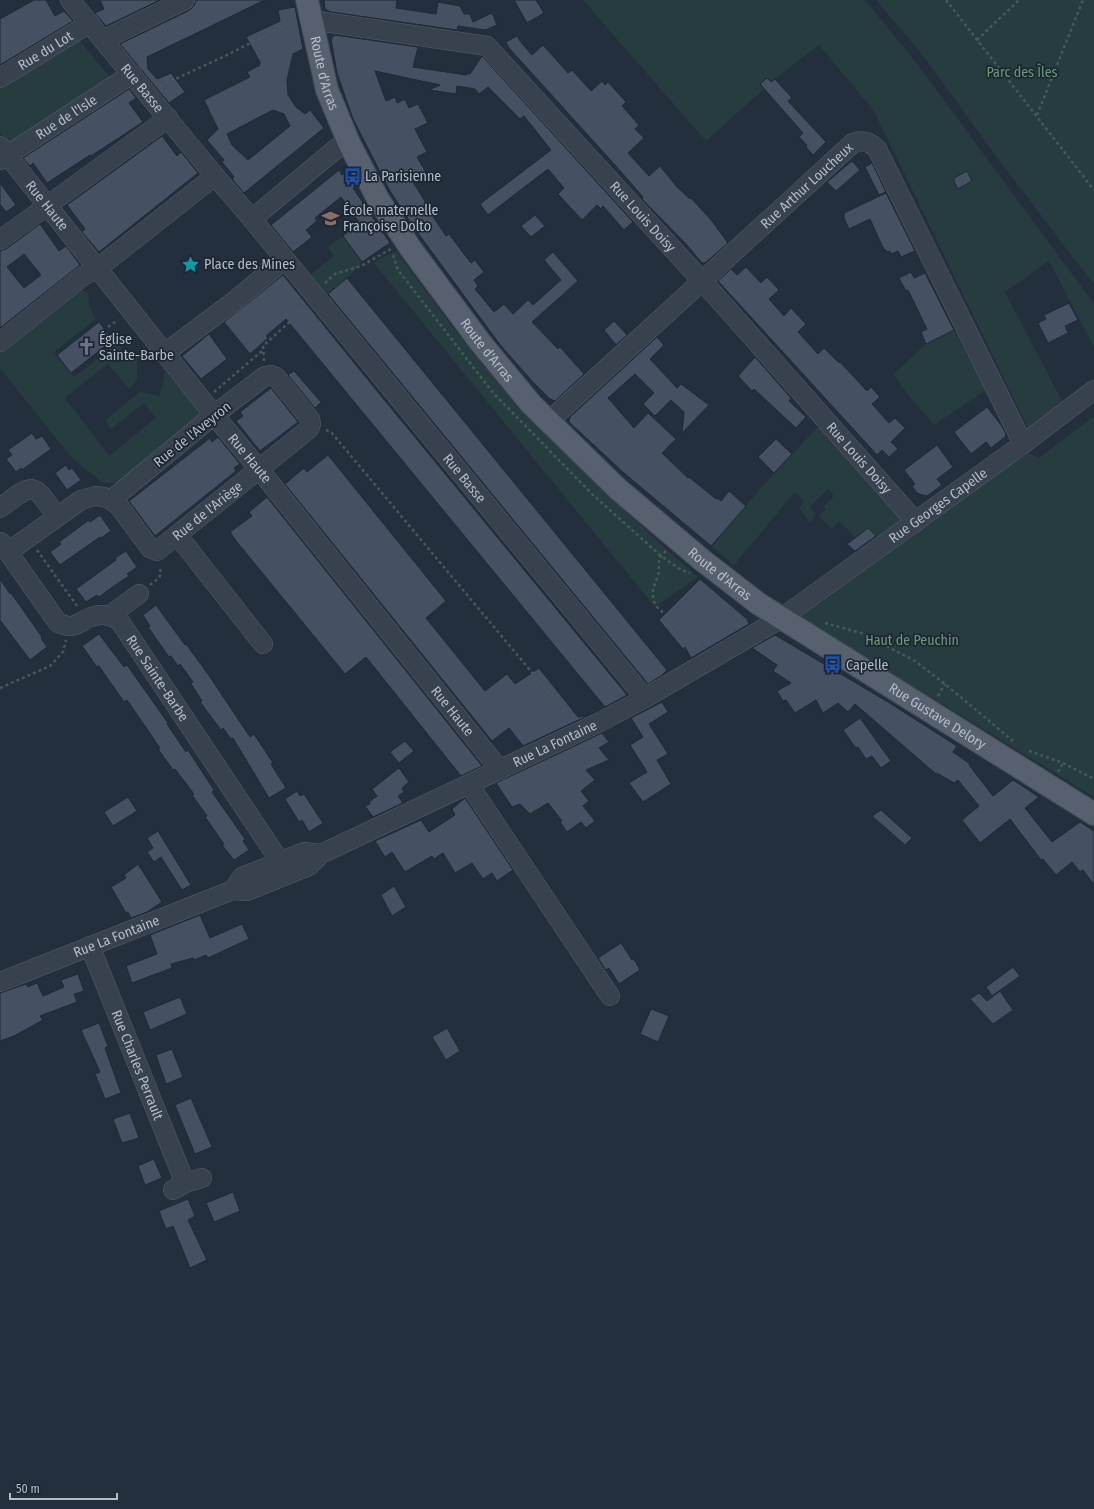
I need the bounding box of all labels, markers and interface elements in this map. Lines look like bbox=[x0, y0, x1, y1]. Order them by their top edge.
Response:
street label: Rue du Lot bbox=[15, 27, 76, 74]
street label: Route d'Arras bbox=[306, 34, 342, 113]
street label: Rue Basse bbox=[117, 60, 167, 116]
park label: Parc des Îles bbox=[986, 63, 1058, 81]
street label: Rue de l'Isle bbox=[33, 91, 100, 143]
street label: Rue Arthur Loucheux bbox=[757, 139, 857, 232]
bus stop icon: La Parisienne bbox=[342, 166, 362, 186]
place label: La Parisienne bbox=[365, 168, 441, 185]
street label: Rue Haute bbox=[22, 177, 72, 234]
street label: Rue Louis Doisy bbox=[606, 178, 680, 256]
place label: École maternelle Françoise Dolto bbox=[343, 201, 439, 235]
school or university icon: École maternelle Françoise Dolto bbox=[320, 208, 340, 228]
place icon: Place des Mines bbox=[181, 254, 201, 274]
place label: Place des Mines bbox=[204, 256, 295, 273]
street label: Route d'Arras bbox=[456, 315, 517, 385]
place label: Église Sainte-Barbe bbox=[99, 330, 174, 364]
church icon: Église Sainte-Barbe bbox=[76, 337, 96, 357]
street label: Rue de l'Aveyron bbox=[150, 398, 234, 471]
street label: Rue Louis Doisy bbox=[823, 419, 895, 498]
street label: Rue Haute bbox=[224, 430, 275, 487]
street label: Rue Basse bbox=[439, 451, 489, 507]
street label: Rue Georges Capelle bbox=[886, 464, 991, 547]
street label: Rue de l'Ariège bbox=[169, 478, 246, 544]
street label: Route d'Arras bbox=[684, 544, 755, 604]
street label: Rue Sainte-Barbe bbox=[122, 632, 192, 725]
park label: Haut de Peuchin bbox=[865, 632, 959, 649]
bus stop icon: Capelle bbox=[823, 655, 843, 675]
place label: Capelle bbox=[846, 657, 889, 674]
street label: Rue Gustave Delory bbox=[886, 680, 990, 754]
street label: Rue Haute bbox=[427, 683, 478, 740]
street label: Rue La Fontaine bbox=[510, 717, 600, 771]
street label: Rue La Fontaine bbox=[71, 912, 162, 961]
street label: Rue Charles Perrault bbox=[108, 1008, 167, 1123]
scale bar bbox=[10, 1475, 117, 1501]
text: 50 m bbox=[16, 1482, 40, 1496]

